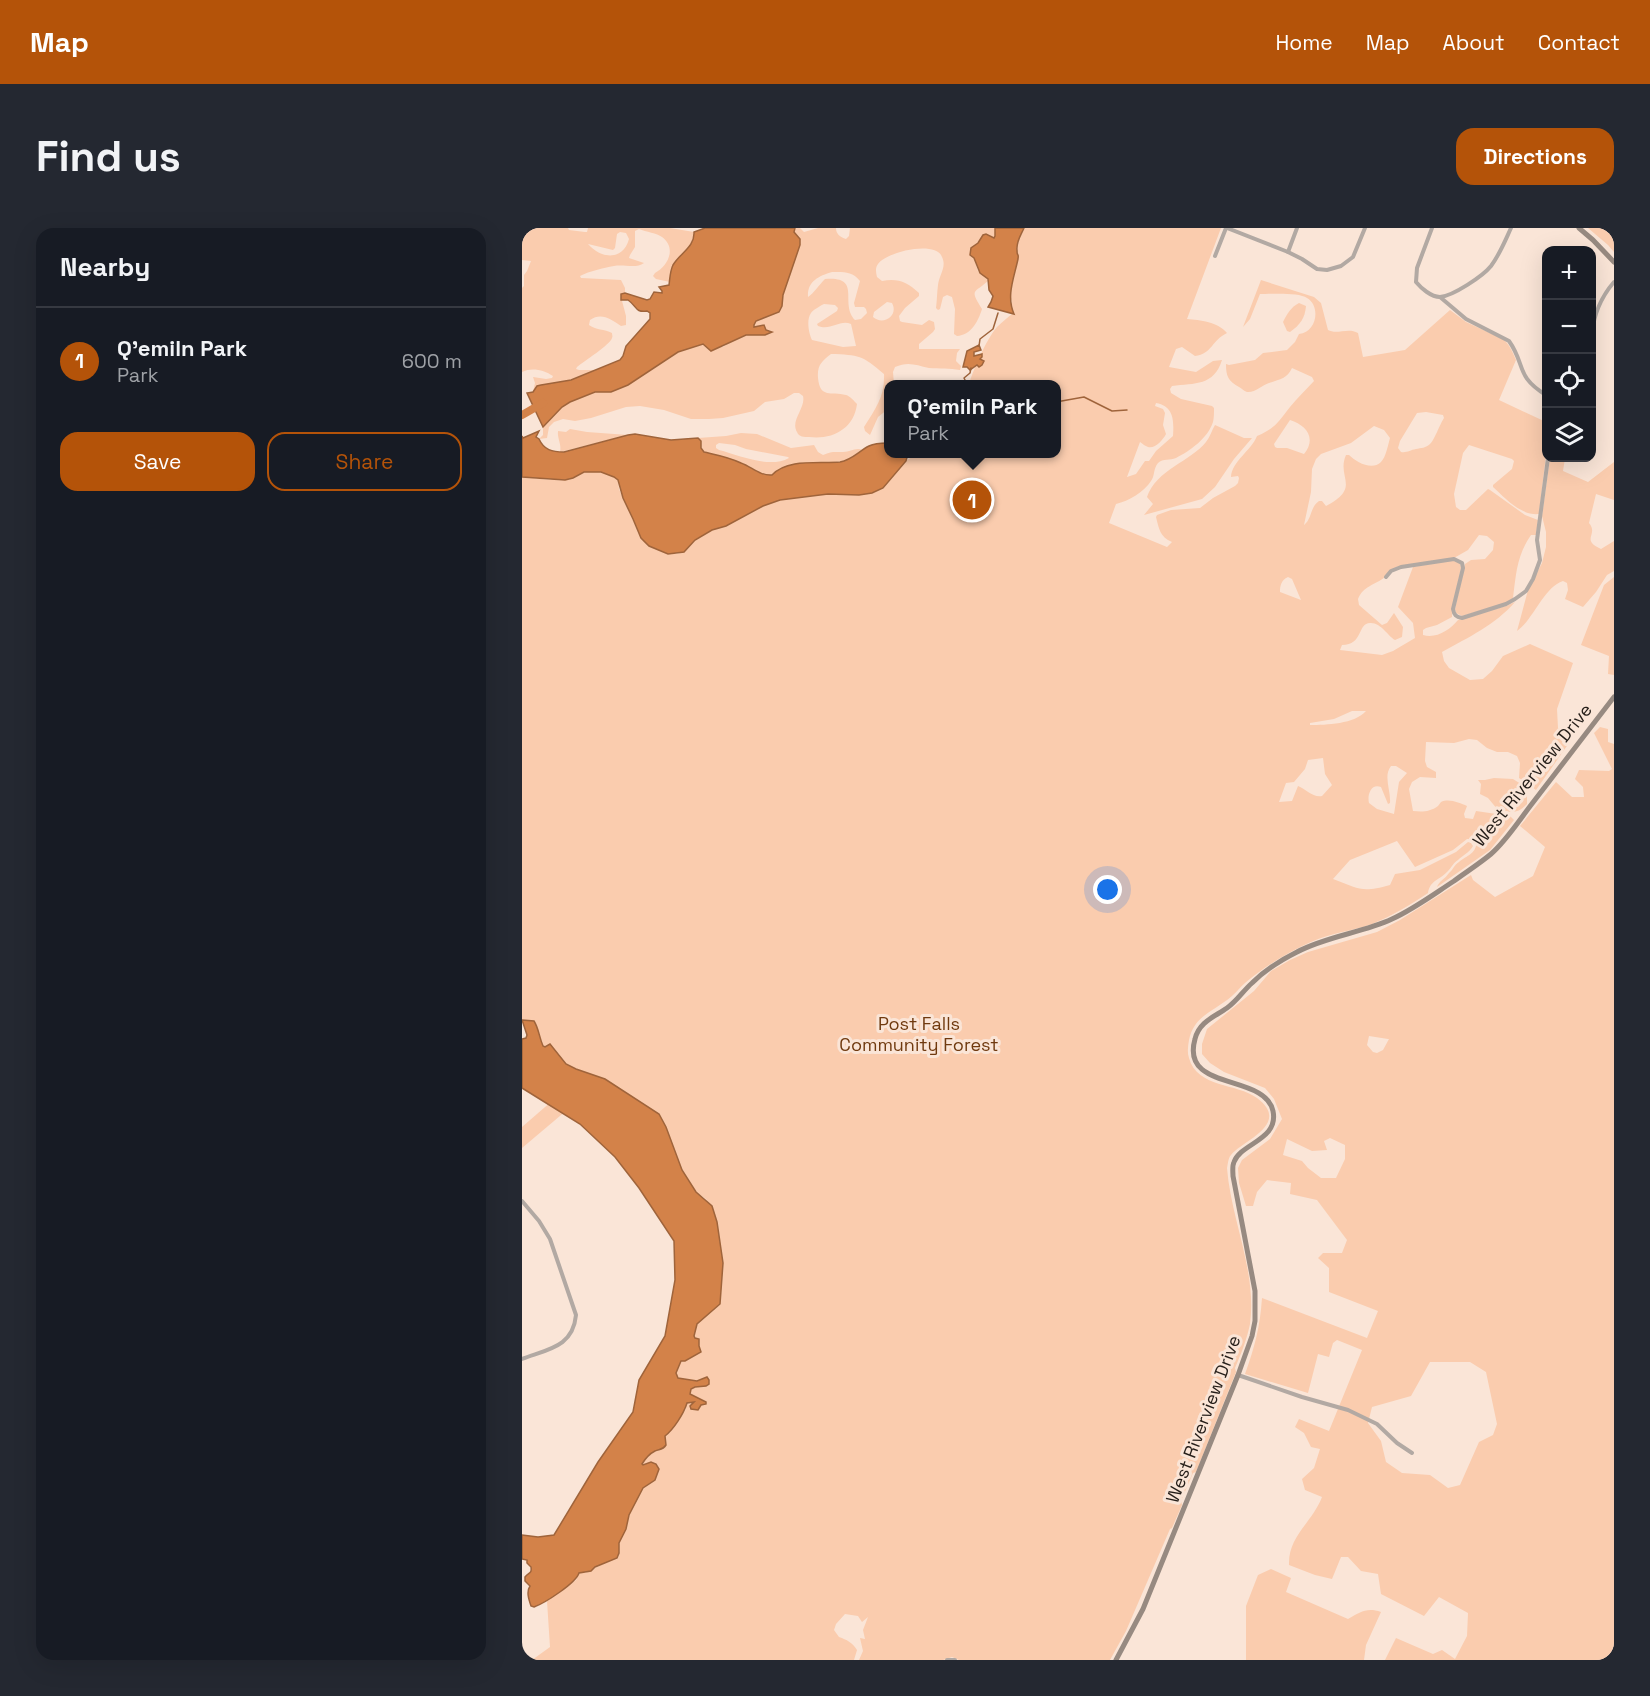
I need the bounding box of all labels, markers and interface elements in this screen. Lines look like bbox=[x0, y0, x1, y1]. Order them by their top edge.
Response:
text: Map bbox=[30, 24, 89, 60]
text: Home bbox=[1275, 29, 1333, 56]
text: Map bbox=[1366, 29, 1410, 56]
text: About bbox=[1443, 29, 1505, 56]
text: Contact bbox=[1538, 29, 1620, 56]
button: Directions bbox=[1456, 128, 1614, 185]
text: Find us bbox=[36, 130, 181, 183]
map controls bbox=[1542, 246, 1596, 462]
button: + bbox=[1542, 246, 1596, 300]
text: Nearby bbox=[60, 250, 150, 284]
button: − bbox=[1542, 300, 1596, 354]
text: Q'emiln Park bbox=[117, 334, 247, 362]
text: 1 bbox=[75, 348, 84, 374]
text: 600 m bbox=[402, 348, 462, 374]
button: locate bbox=[1542, 354, 1596, 408]
text: Park bbox=[117, 362, 159, 388]
popup bbox=[884, 380, 1061, 458]
text: Q'emiln Park bbox=[907, 392, 1038, 420]
button: layers bbox=[1542, 408, 1596, 462]
text: Park bbox=[907, 420, 949, 446]
button: Save bbox=[60, 432, 255, 491]
button: Share bbox=[267, 432, 462, 491]
pin: 1 bbox=[952, 478, 992, 522]
street label: West Riverview Drive bbox=[1467, 699, 1597, 851]
your location bbox=[1093, 875, 1122, 904]
park label: Post Falls Community Forest bbox=[839, 1012, 999, 1056]
street label: West Riverview Drive bbox=[1160, 1332, 1246, 1506]

